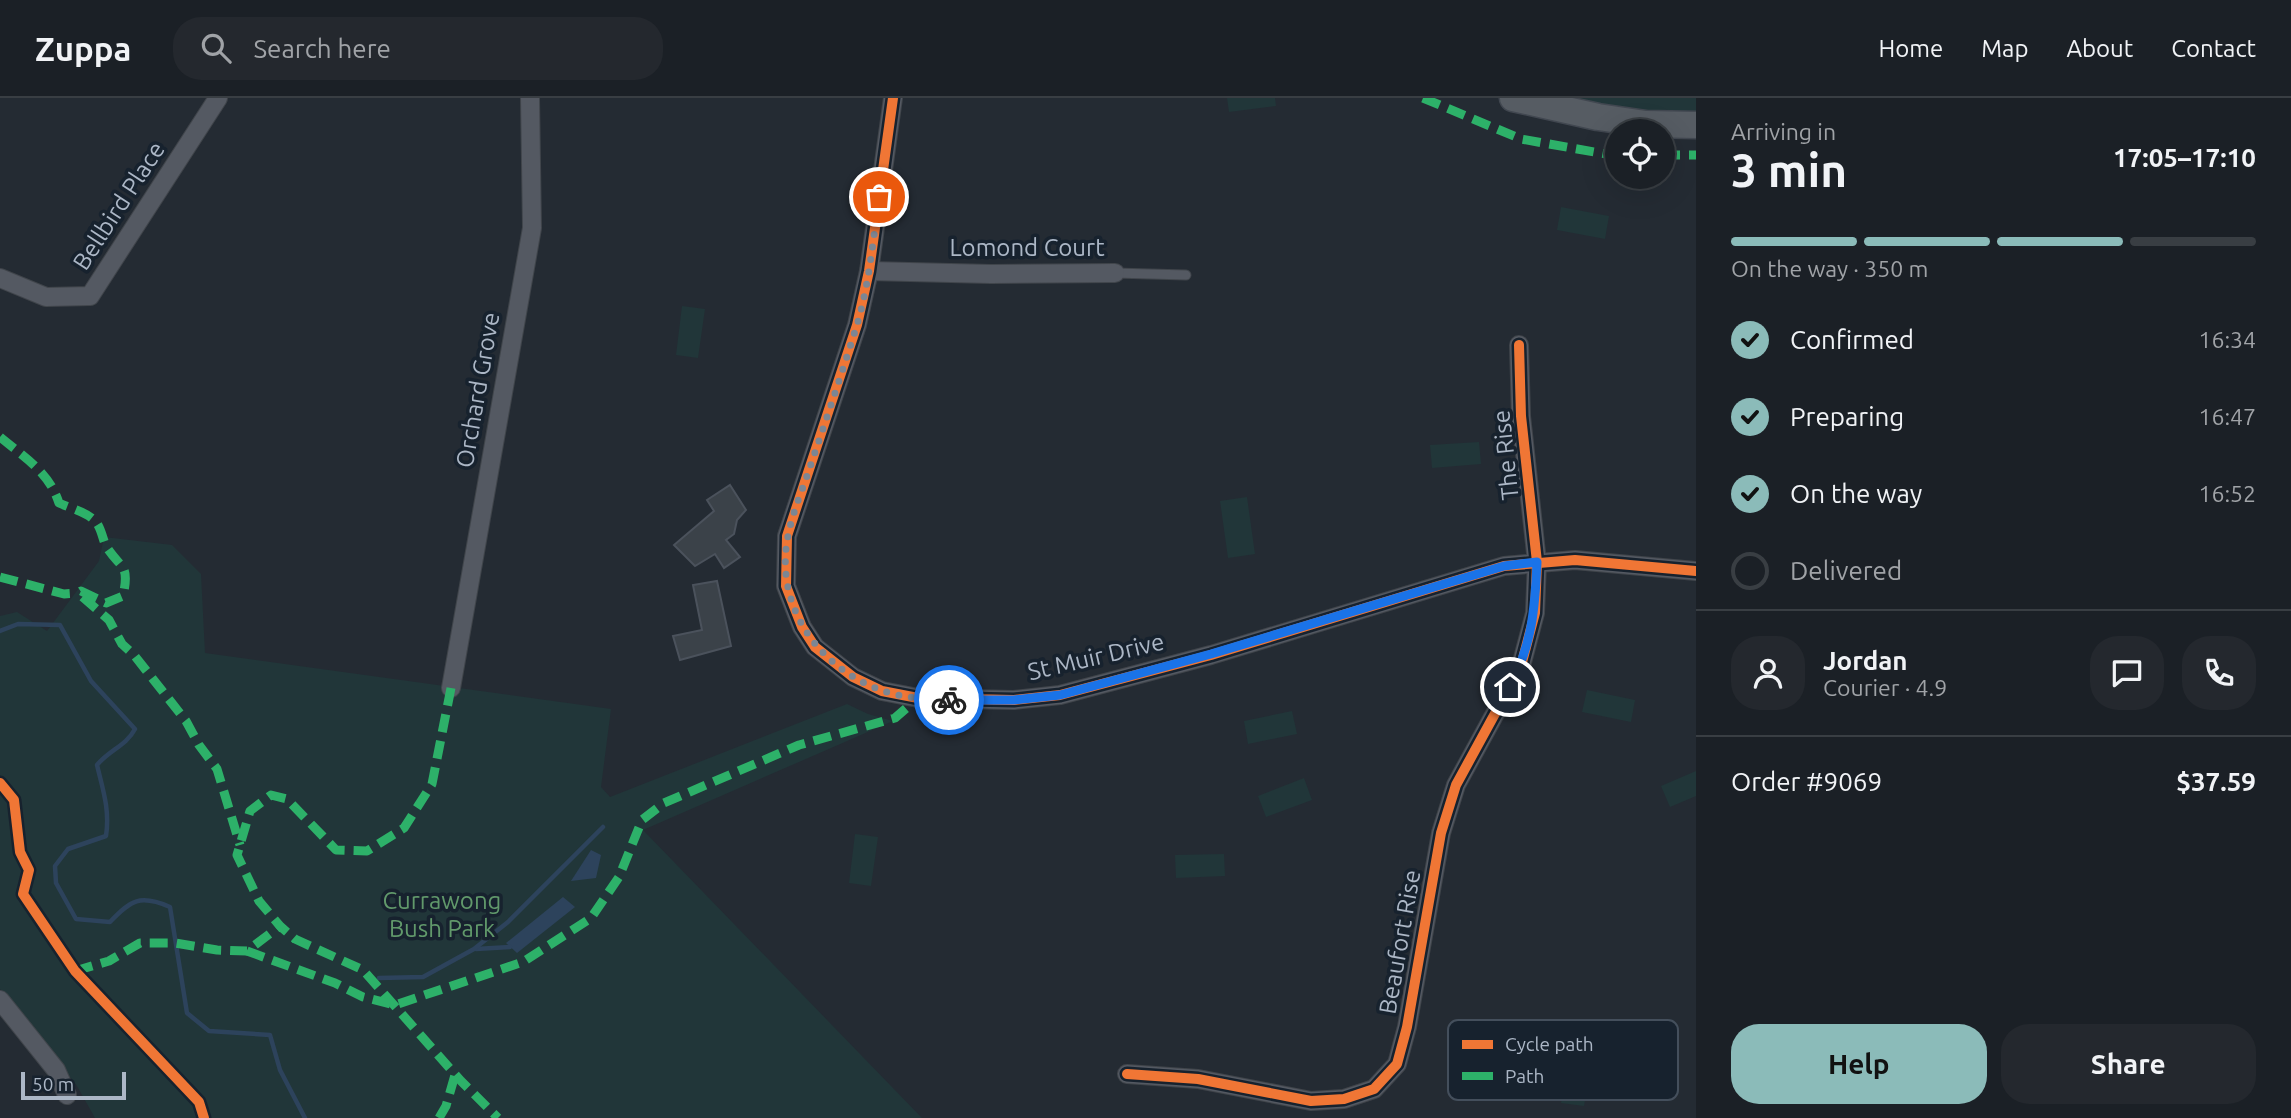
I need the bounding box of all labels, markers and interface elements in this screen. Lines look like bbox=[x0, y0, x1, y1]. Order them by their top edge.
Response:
search box bbox=[173, 17, 663, 80]
icon: search bbox=[197, 29, 235, 67]
text: Zuppa bbox=[35, 30, 131, 67]
text: Search here bbox=[253, 34, 391, 63]
text: Home bbox=[1878, 35, 1943, 62]
text: Map bbox=[1981, 35, 2028, 62]
text: About bbox=[2066, 35, 2133, 62]
text: Contact bbox=[2171, 35, 2256, 62]
map controls bbox=[1605, 119, 1675, 189]
button: locate bbox=[1605, 119, 1675, 189]
text: Arriving in bbox=[1731, 119, 1836, 144]
street label: Bellbird Place bbox=[67, 137, 170, 275]
text: 17:05–17:10 bbox=[2113, 143, 2256, 172]
text: 3 min bbox=[1731, 144, 1847, 196]
pin bbox=[849, 167, 909, 227]
icon: bag bbox=[860, 178, 898, 216]
street label: Lomond Court bbox=[949, 234, 1105, 261]
text: On the way · 350 m bbox=[1731, 256, 1928, 281]
street label: Orchard Grove bbox=[451, 310, 504, 470]
icon: check bbox=[1731, 321, 1769, 359]
text: Confirmed bbox=[1790, 325, 1914, 354]
text: 16:34 bbox=[2198, 327, 2256, 352]
icon: check bbox=[1731, 398, 1769, 436]
text: Preparing bbox=[1790, 402, 1904, 431]
text: 16:47 bbox=[2198, 404, 2256, 429]
street label: The Rise bbox=[1487, 409, 1524, 501]
icon: check bbox=[1731, 475, 1769, 513]
text: On the way bbox=[1790, 479, 1922, 508]
text: 16:52 bbox=[2198, 481, 2256, 506]
text: Delivered bbox=[1790, 556, 1902, 585]
street label: St Muir Drive bbox=[1025, 628, 1167, 685]
button: person bbox=[1731, 636, 1805, 710]
button: chat bbox=[2090, 636, 2164, 710]
button: phone bbox=[2182, 636, 2256, 710]
text: Jordan bbox=[1823, 646, 1908, 675]
pin bbox=[1480, 657, 1540, 717]
courier bbox=[914, 665, 984, 735]
icon: home bbox=[1491, 668, 1529, 706]
text: Courier · 4.9 bbox=[1823, 675, 1947, 700]
icon: bike bbox=[930, 681, 968, 719]
text: Order #9069 bbox=[1731, 767, 1882, 796]
text: $37.59 bbox=[2176, 767, 2256, 796]
street label: Beaufort Rise bbox=[1374, 868, 1425, 1016]
park label: Currawong Bush Park bbox=[383, 887, 501, 942]
legend bbox=[1448, 1020, 1678, 1100]
button: Help bbox=[1731, 1024, 1987, 1104]
button: Share bbox=[2001, 1024, 2256, 1104]
text: Cycle path bbox=[1505, 1033, 1594, 1055]
text: Path bbox=[1505, 1065, 1544, 1087]
scale bar bbox=[21, 1069, 126, 1101]
text: 50 m bbox=[32, 1073, 74, 1095]

